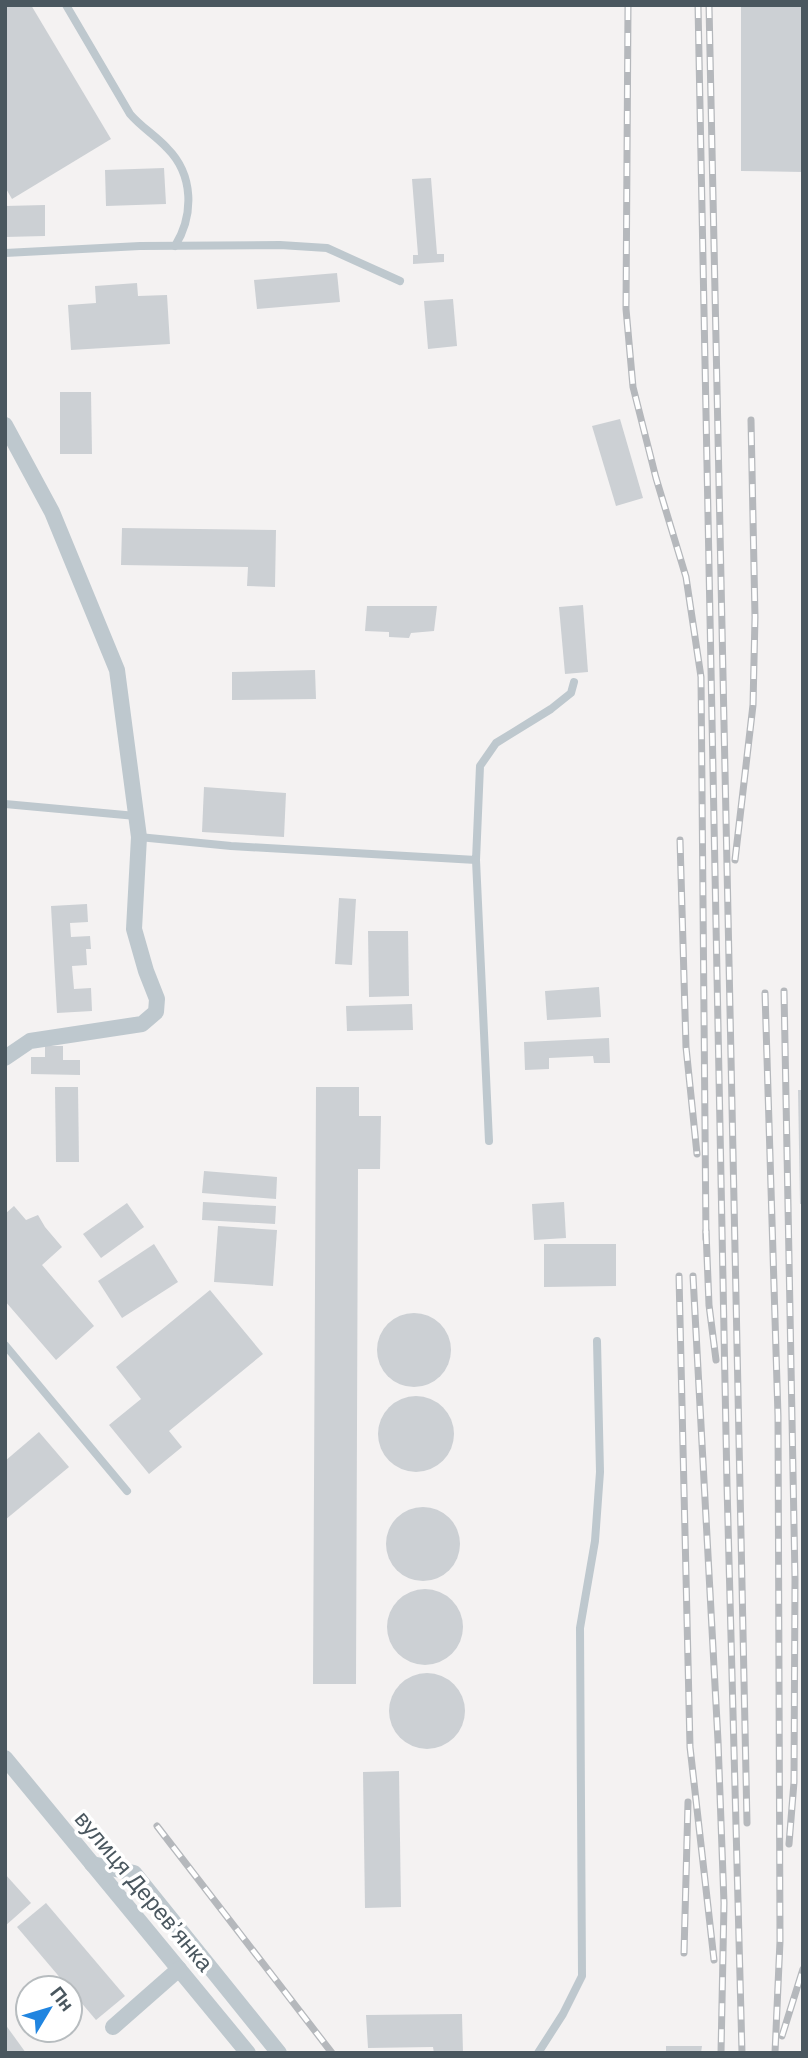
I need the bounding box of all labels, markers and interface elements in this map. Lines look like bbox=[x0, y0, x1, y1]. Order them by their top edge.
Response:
street label: вулиця Деревʼянка bbox=[68, 1805, 220, 1978]
north arrow bbox=[14, 1974, 84, 2044]
text: Пн bbox=[44, 1981, 80, 2016]

